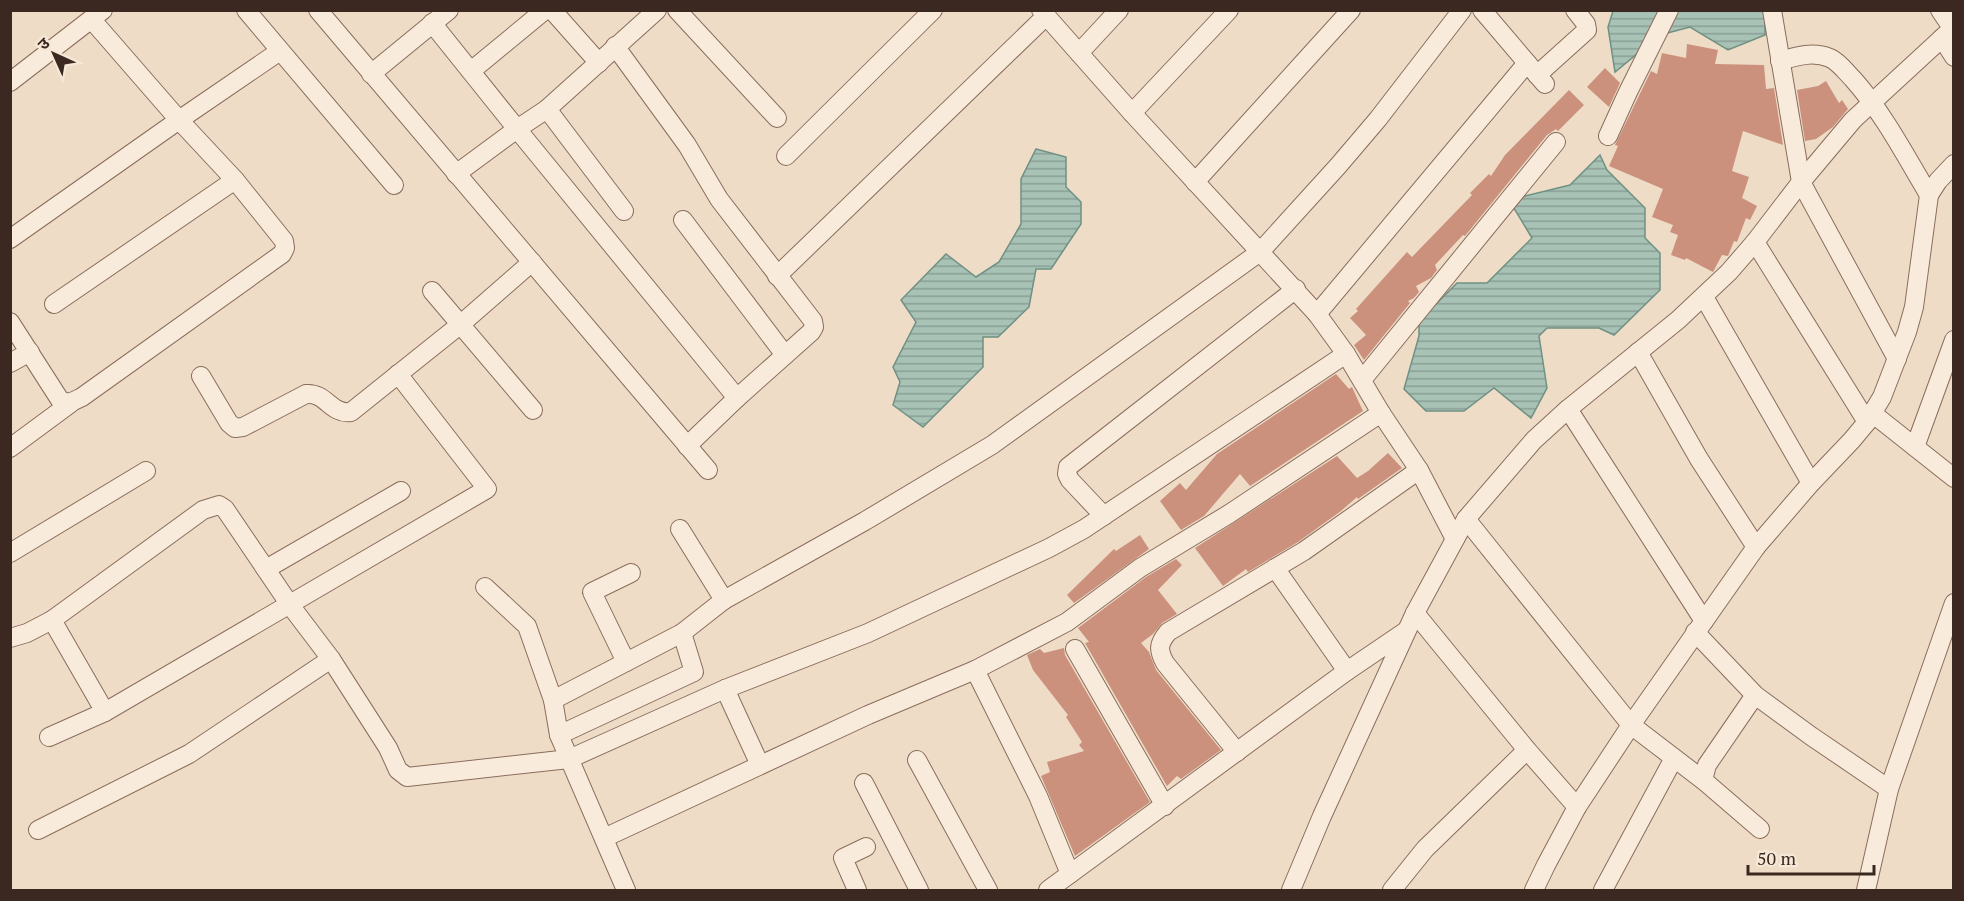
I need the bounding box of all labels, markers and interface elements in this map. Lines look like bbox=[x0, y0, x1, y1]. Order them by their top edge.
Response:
north arrow bbox=[24, 24, 84, 84]
text: उ bbox=[32, 32, 55, 54]
scale bar bbox=[1748, 838, 1874, 876]
text: 50 m bbox=[1757, 846, 1797, 870]

